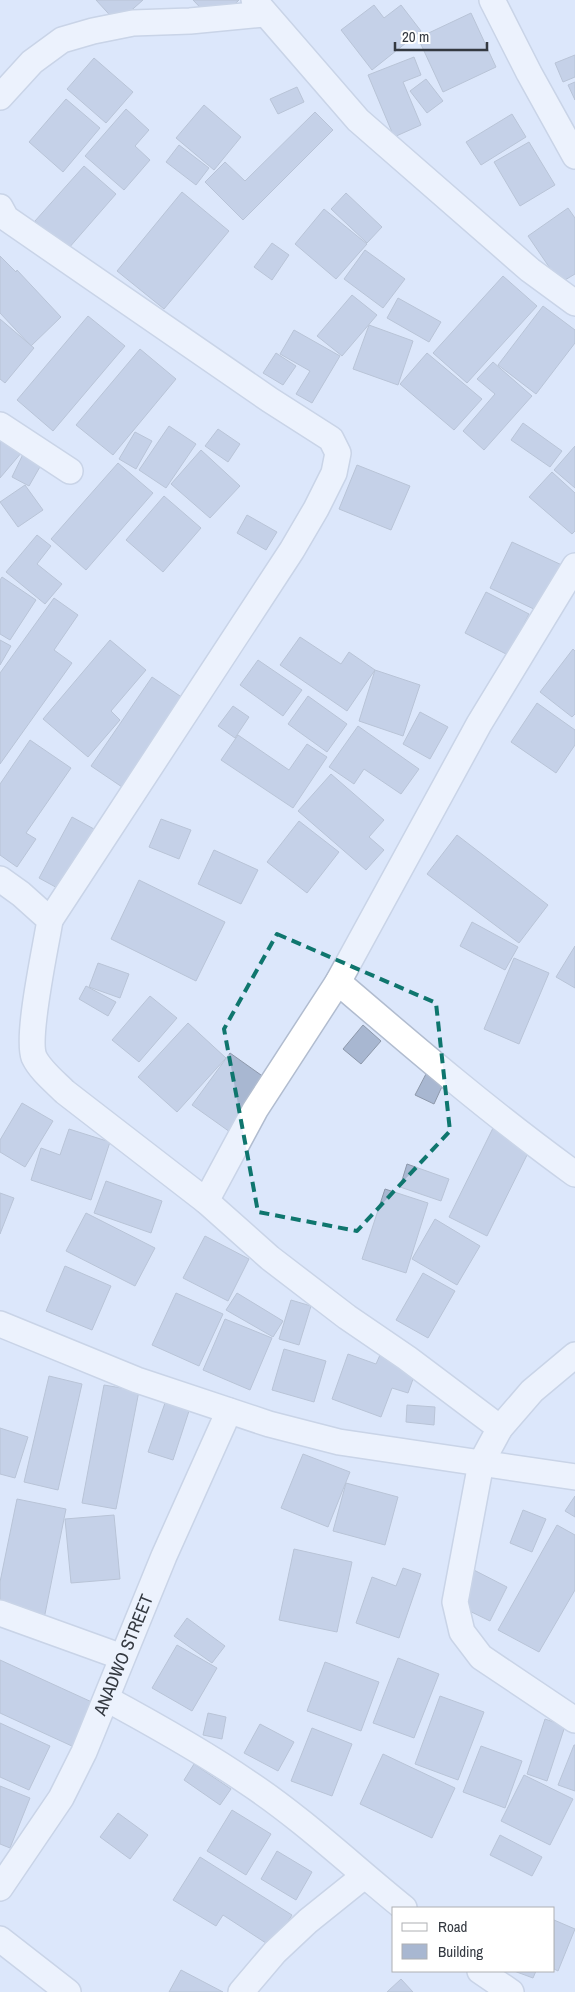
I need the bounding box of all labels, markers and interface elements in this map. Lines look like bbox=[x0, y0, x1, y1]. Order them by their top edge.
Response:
scale bar bbox=[395, 20, 488, 52]
text: 20 m bbox=[402, 26, 429, 47]
street label: ANADWO STREET bbox=[87, 1590, 159, 1720]
legend bbox=[392, 1907, 555, 1972]
text: Road bbox=[438, 1916, 467, 1937]
text: Building bbox=[438, 1941, 483, 1962]

